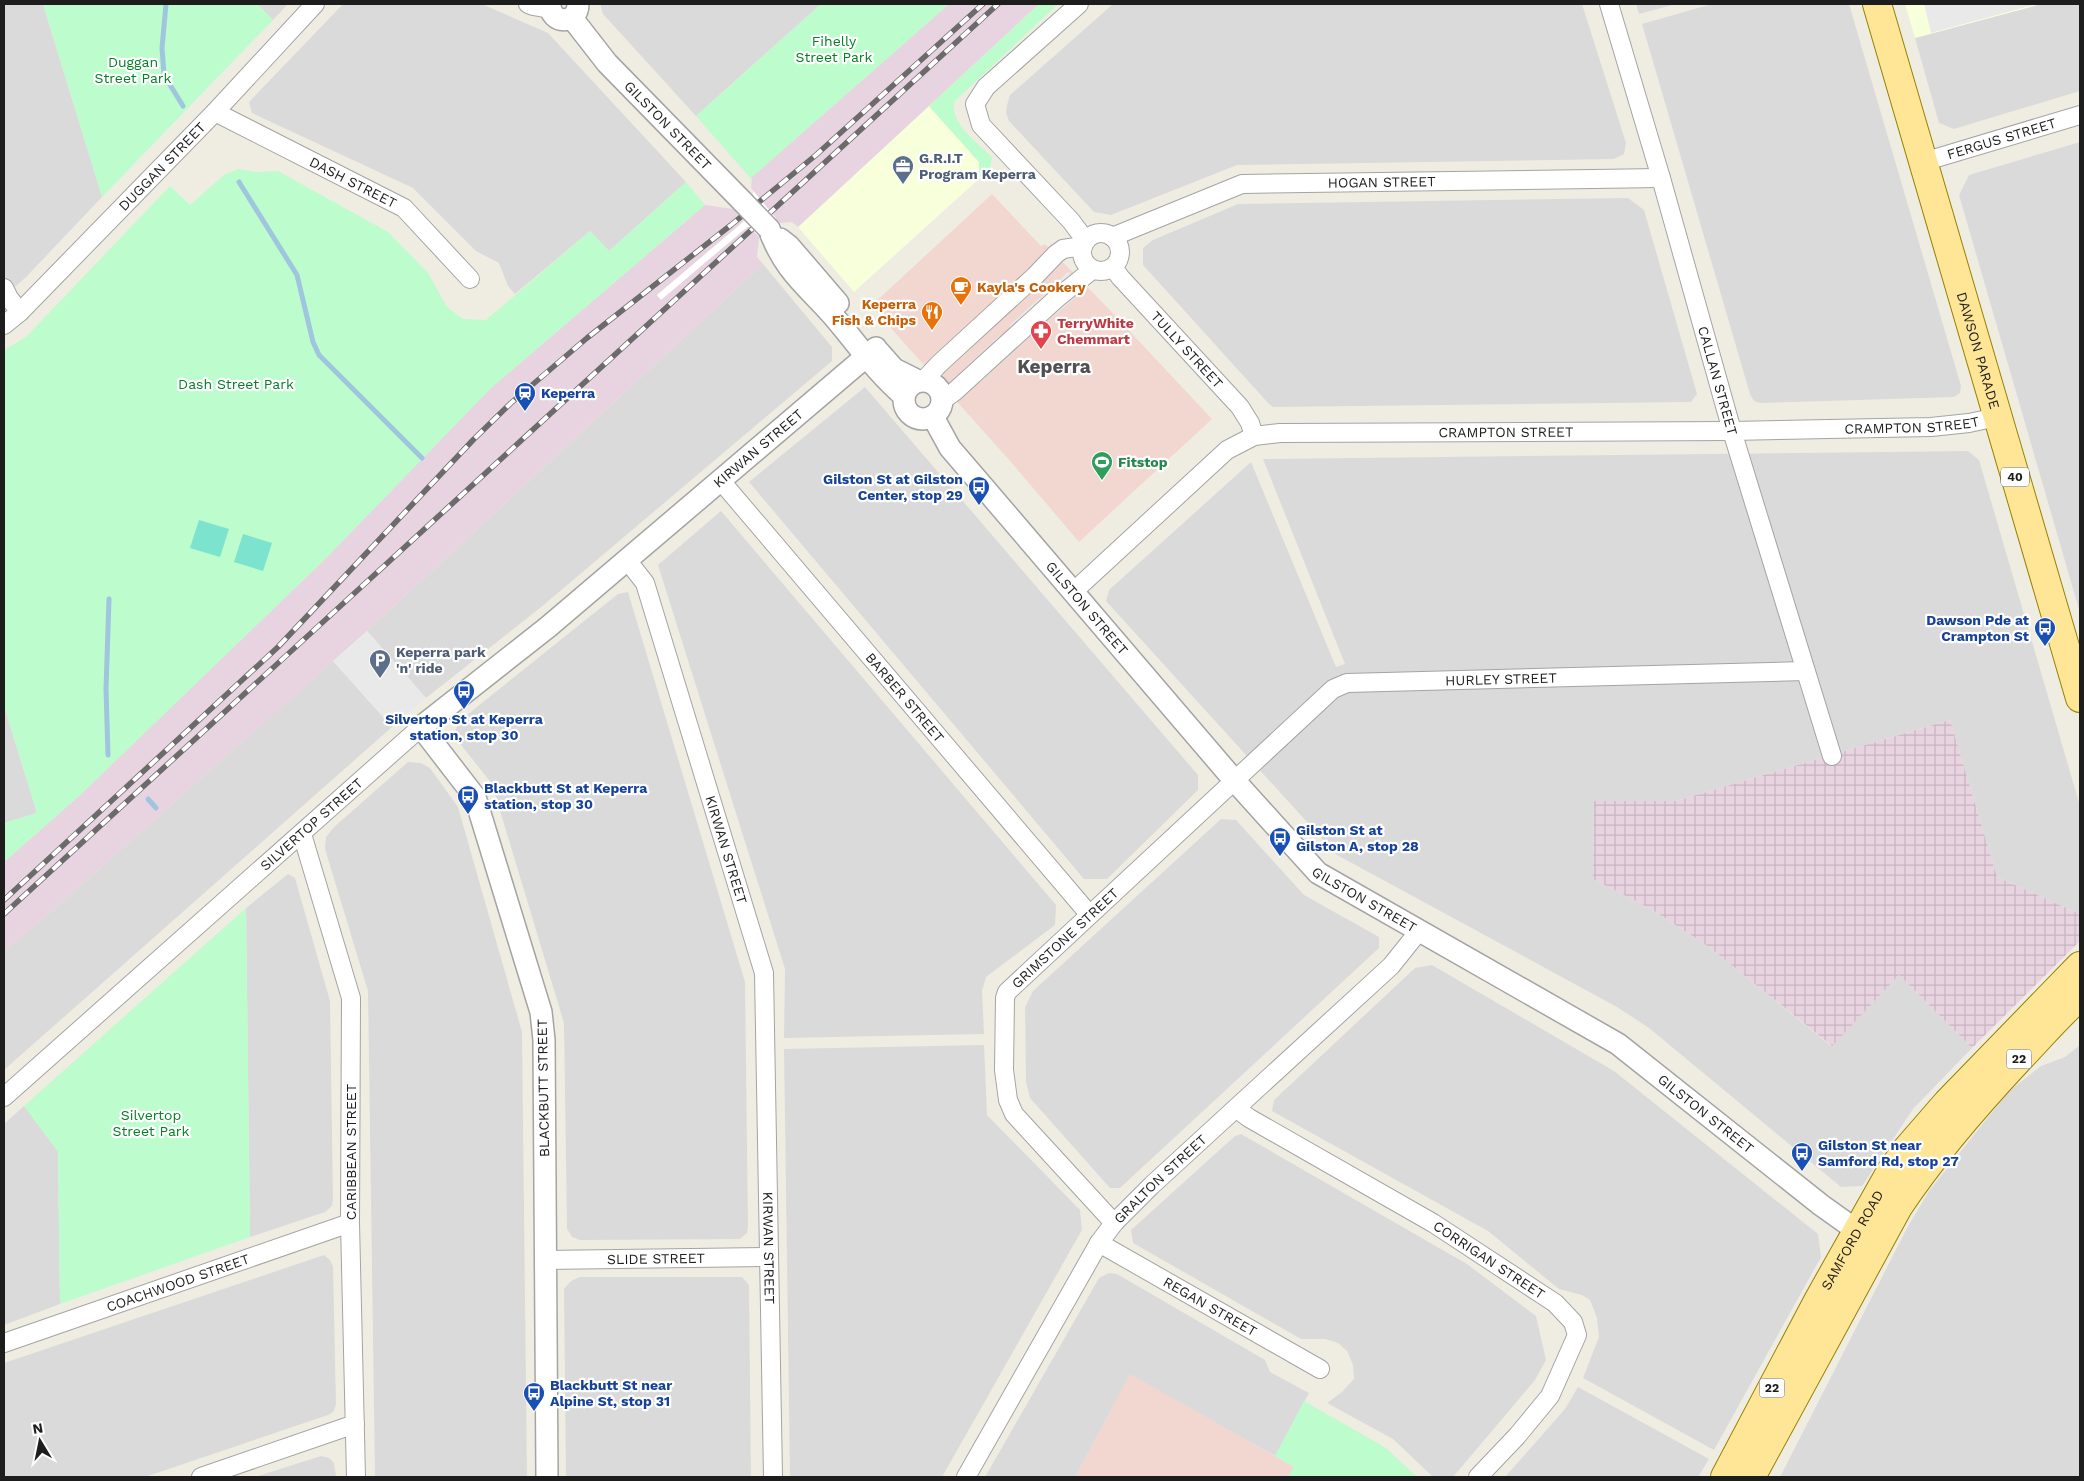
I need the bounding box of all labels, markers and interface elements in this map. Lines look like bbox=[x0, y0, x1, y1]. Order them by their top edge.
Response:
park label: Fihelly Street Park bbox=[795, 33, 873, 65]
park label: Duggan Street Park bbox=[94, 54, 172, 86]
street label: GILSTON STREET bbox=[621, 78, 715, 173]
street label: FERGUS STREET bbox=[1945, 114, 2059, 162]
street label: DUGGAN STREET bbox=[115, 118, 209, 214]
place label: G.R.I.T Program Keperra bbox=[919, 150, 1037, 182]
street label: DASH STREET bbox=[307, 153, 400, 211]
office icon: G.R.I.T Program Keperra bbox=[891, 154, 915, 185]
street label: HOGAN STREET bbox=[1328, 173, 1436, 191]
cafe icon: Kayla's Cookery bbox=[949, 275, 973, 306]
place label: Kayla's Cookery bbox=[977, 279, 1086, 295]
street label: DAWSON PARADE bbox=[1954, 290, 2003, 411]
place label: Keperra Fish & Chips bbox=[832, 296, 917, 328]
restaurant icon: Keperra Fish & Chips bbox=[920, 300, 944, 331]
street label: TULLY STREET bbox=[1148, 308, 1227, 392]
place label: TerryWhite Chemmart bbox=[1057, 315, 1134, 347]
pharmacy icon: TerryWhite Chemmart bbox=[1029, 319, 1053, 350]
street label: CALLAN STREET bbox=[1695, 324, 1741, 437]
district label: Keperra bbox=[1017, 355, 1091, 378]
park label: Dash Street Park bbox=[178, 376, 294, 392]
station icon: Keperra bbox=[513, 381, 537, 412]
place label: Keperra bbox=[541, 385, 596, 401]
street label: KIRWAN STREET bbox=[710, 405, 807, 491]
street label: CRAMPTON STREET bbox=[1844, 413, 1981, 437]
street label: CRAMPTON STREET bbox=[1438, 424, 1574, 440]
sports icon: Fitstop bbox=[1090, 450, 1114, 481]
place label: Fitstop bbox=[1118, 454, 1168, 470]
road number: 40 bbox=[2001, 468, 2029, 487]
place label: Gilston St at Gilston Center, stop 29 bbox=[823, 471, 963, 503]
bus stop icon: Gilston St at Gilston Center, stop 29 bbox=[967, 475, 991, 506]
street label: GILSTON STREET bbox=[1043, 558, 1132, 658]
place label: Dawson Pde at Crampton St bbox=[1926, 612, 2029, 644]
bus stop icon: Dawson Pde at Crampton St bbox=[2033, 616, 2057, 647]
place label: Keperra park 'n' ride bbox=[396, 644, 486, 676]
parking icon: Keperra park 'n' ride bbox=[368, 648, 392, 679]
street label: BARBER STREET bbox=[862, 649, 948, 746]
street label: HURLEY STREET bbox=[1445, 669, 1557, 688]
bus stop icon: Silvertop St at Keperra station, stop 30 bbox=[452, 679, 476, 710]
place label: Silvertop St at Keperra station, stop 30 bbox=[385, 711, 544, 743]
street label: SILVERTOP STREET bbox=[257, 774, 366, 874]
place label: Blackbutt St at Keperra station, stop 30 bbox=[484, 780, 648, 812]
bus stop icon: Blackbutt St at Keperra station, stop 30 bbox=[456, 784, 480, 815]
street label: KIRWAN STREET bbox=[702, 794, 751, 906]
place label: Gilston St at Gilston A, stop 28 bbox=[1296, 822, 1419, 854]
bus stop icon: Gilston St at Gilston A, stop 28 bbox=[1268, 826, 1292, 857]
street label: GILSTON STREET bbox=[1308, 864, 1420, 936]
street label: GRIMSTONE STREET bbox=[1009, 884, 1122, 991]
street label: BLACKBUTT STREET bbox=[534, 1018, 552, 1157]
road number: 22 bbox=[2006, 1050, 2032, 1068]
street label: GILSTON STREET bbox=[1655, 1071, 1757, 1157]
street label: CARIBBEAN STREET bbox=[343, 1083, 359, 1220]
park label: Silvertop Street Park bbox=[112, 1107, 190, 1139]
street label: GRALTON STREET bbox=[1110, 1131, 1210, 1227]
place label: Gilston St near Samford Rd, stop 27 bbox=[1818, 1137, 1959, 1169]
bus stop icon: Gilston St near Samford Rd, stop 27 bbox=[1790, 1141, 1814, 1172]
street label: SAMFORD ROAD bbox=[1818, 1187, 1887, 1293]
street label: KIRWAN STREET bbox=[760, 1192, 778, 1305]
street label: CORRIGAN STREET bbox=[1430, 1217, 1548, 1302]
street label: COACHWOOD STREET bbox=[104, 1250, 252, 1315]
street label: SLIDE STREET bbox=[607, 1250, 706, 1267]
street label: REGAN STREET bbox=[1161, 1273, 1260, 1340]
place label: Blackbutt St near Alpine St, stop 31 bbox=[550, 1377, 672, 1409]
road number: 22 bbox=[1760, 1379, 1784, 1398]
bus stop icon: Blackbutt St near Alpine St, stop 31 bbox=[522, 1381, 546, 1412]
north arrow bbox=[15, 1416, 65, 1466]
text: N bbox=[31, 1419, 44, 1437]

